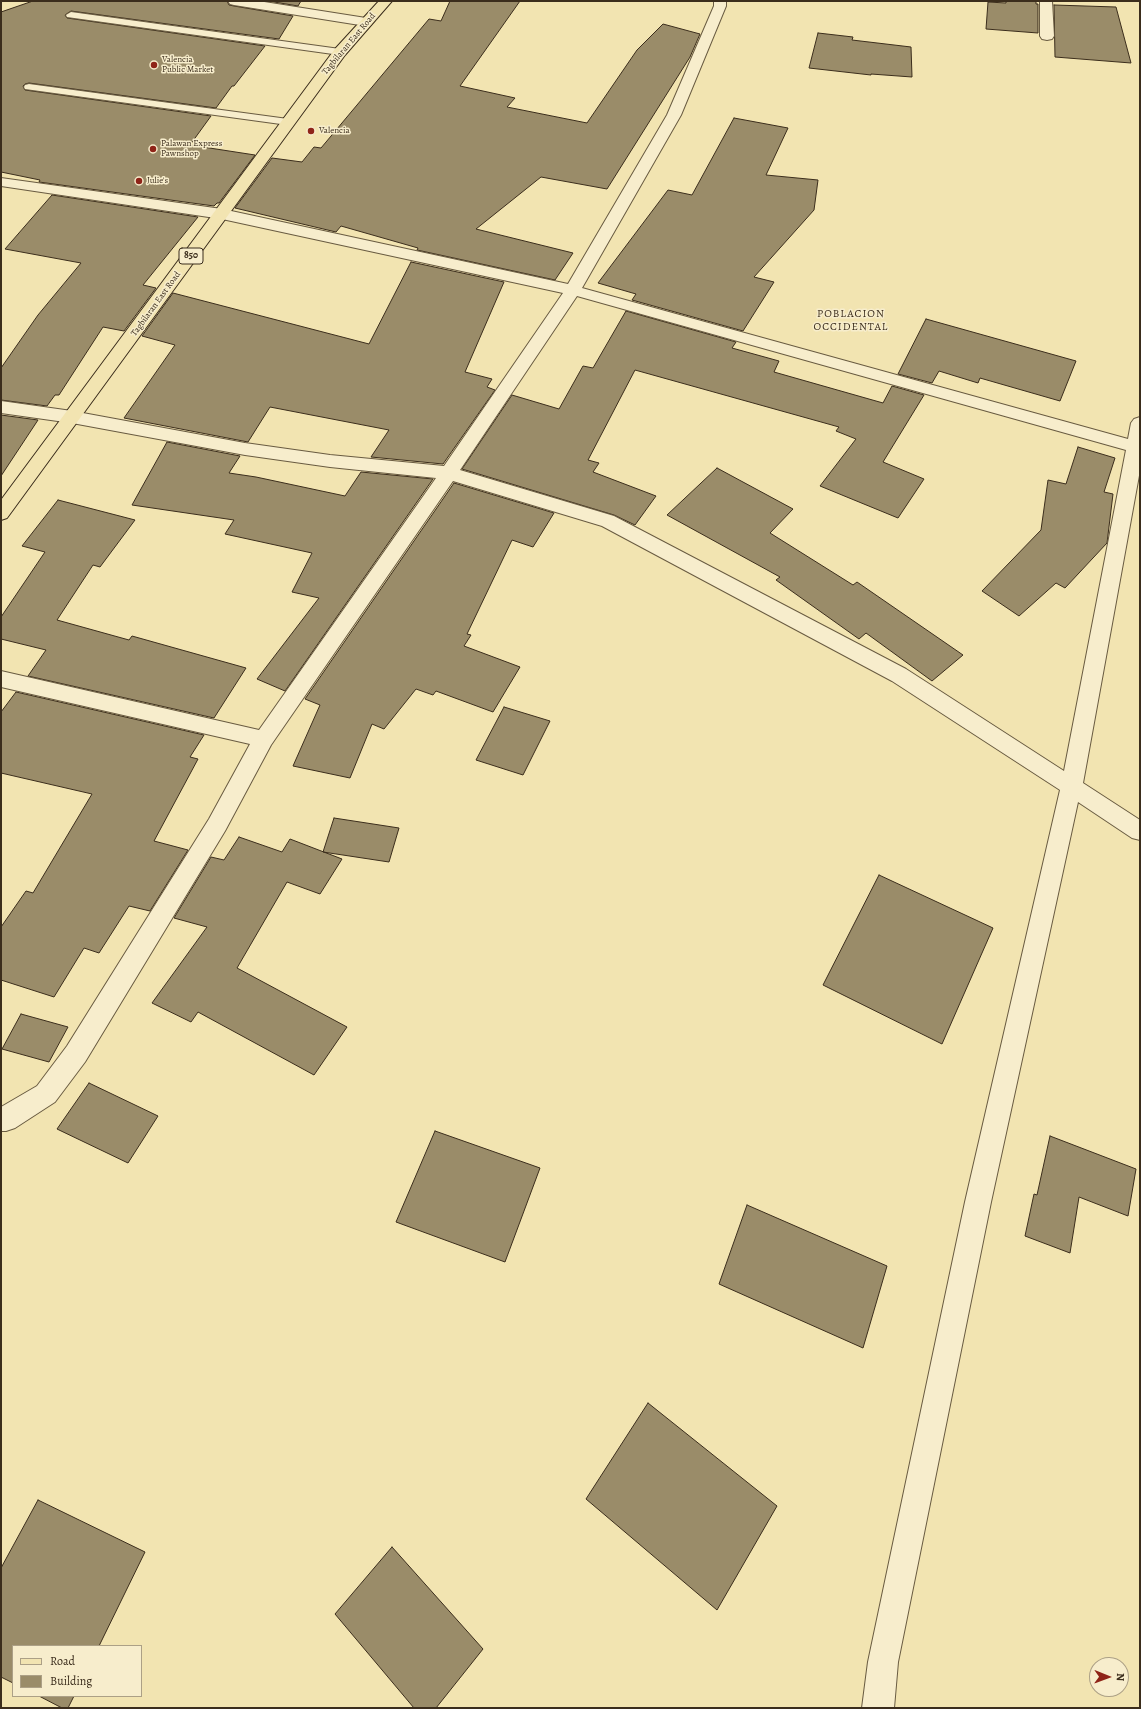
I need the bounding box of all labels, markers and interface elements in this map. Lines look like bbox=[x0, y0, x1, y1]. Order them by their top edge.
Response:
street label: Tagbilaran East Road bbox=[320, 11, 378, 77]
place label: Valencia Public Market bbox=[162, 55, 213, 76]
marker: Valencia Public Market bbox=[149, 60, 159, 70]
marker: Valencia bbox=[306, 126, 316, 136]
place label: Valencia bbox=[319, 126, 350, 136]
place label: Palawan Express Pawnshop bbox=[161, 139, 222, 160]
marker: Palawan Express Pawnshop bbox=[148, 144, 158, 154]
marker: Julie's bbox=[134, 176, 144, 186]
place label: Julie's bbox=[147, 176, 168, 186]
road number: 850 bbox=[179, 248, 203, 264]
street label: Tagbilaran East Road bbox=[129, 270, 183, 338]
district label: POBLACION OCCIDENTAL bbox=[814, 307, 888, 333]
legend bbox=[12, 1645, 142, 1697]
text: Road bbox=[50, 1653, 75, 1669]
north arrow bbox=[1089, 1657, 1129, 1697]
text: Building bbox=[50, 1673, 92, 1689]
text: N bbox=[1113, 1673, 1128, 1681]

